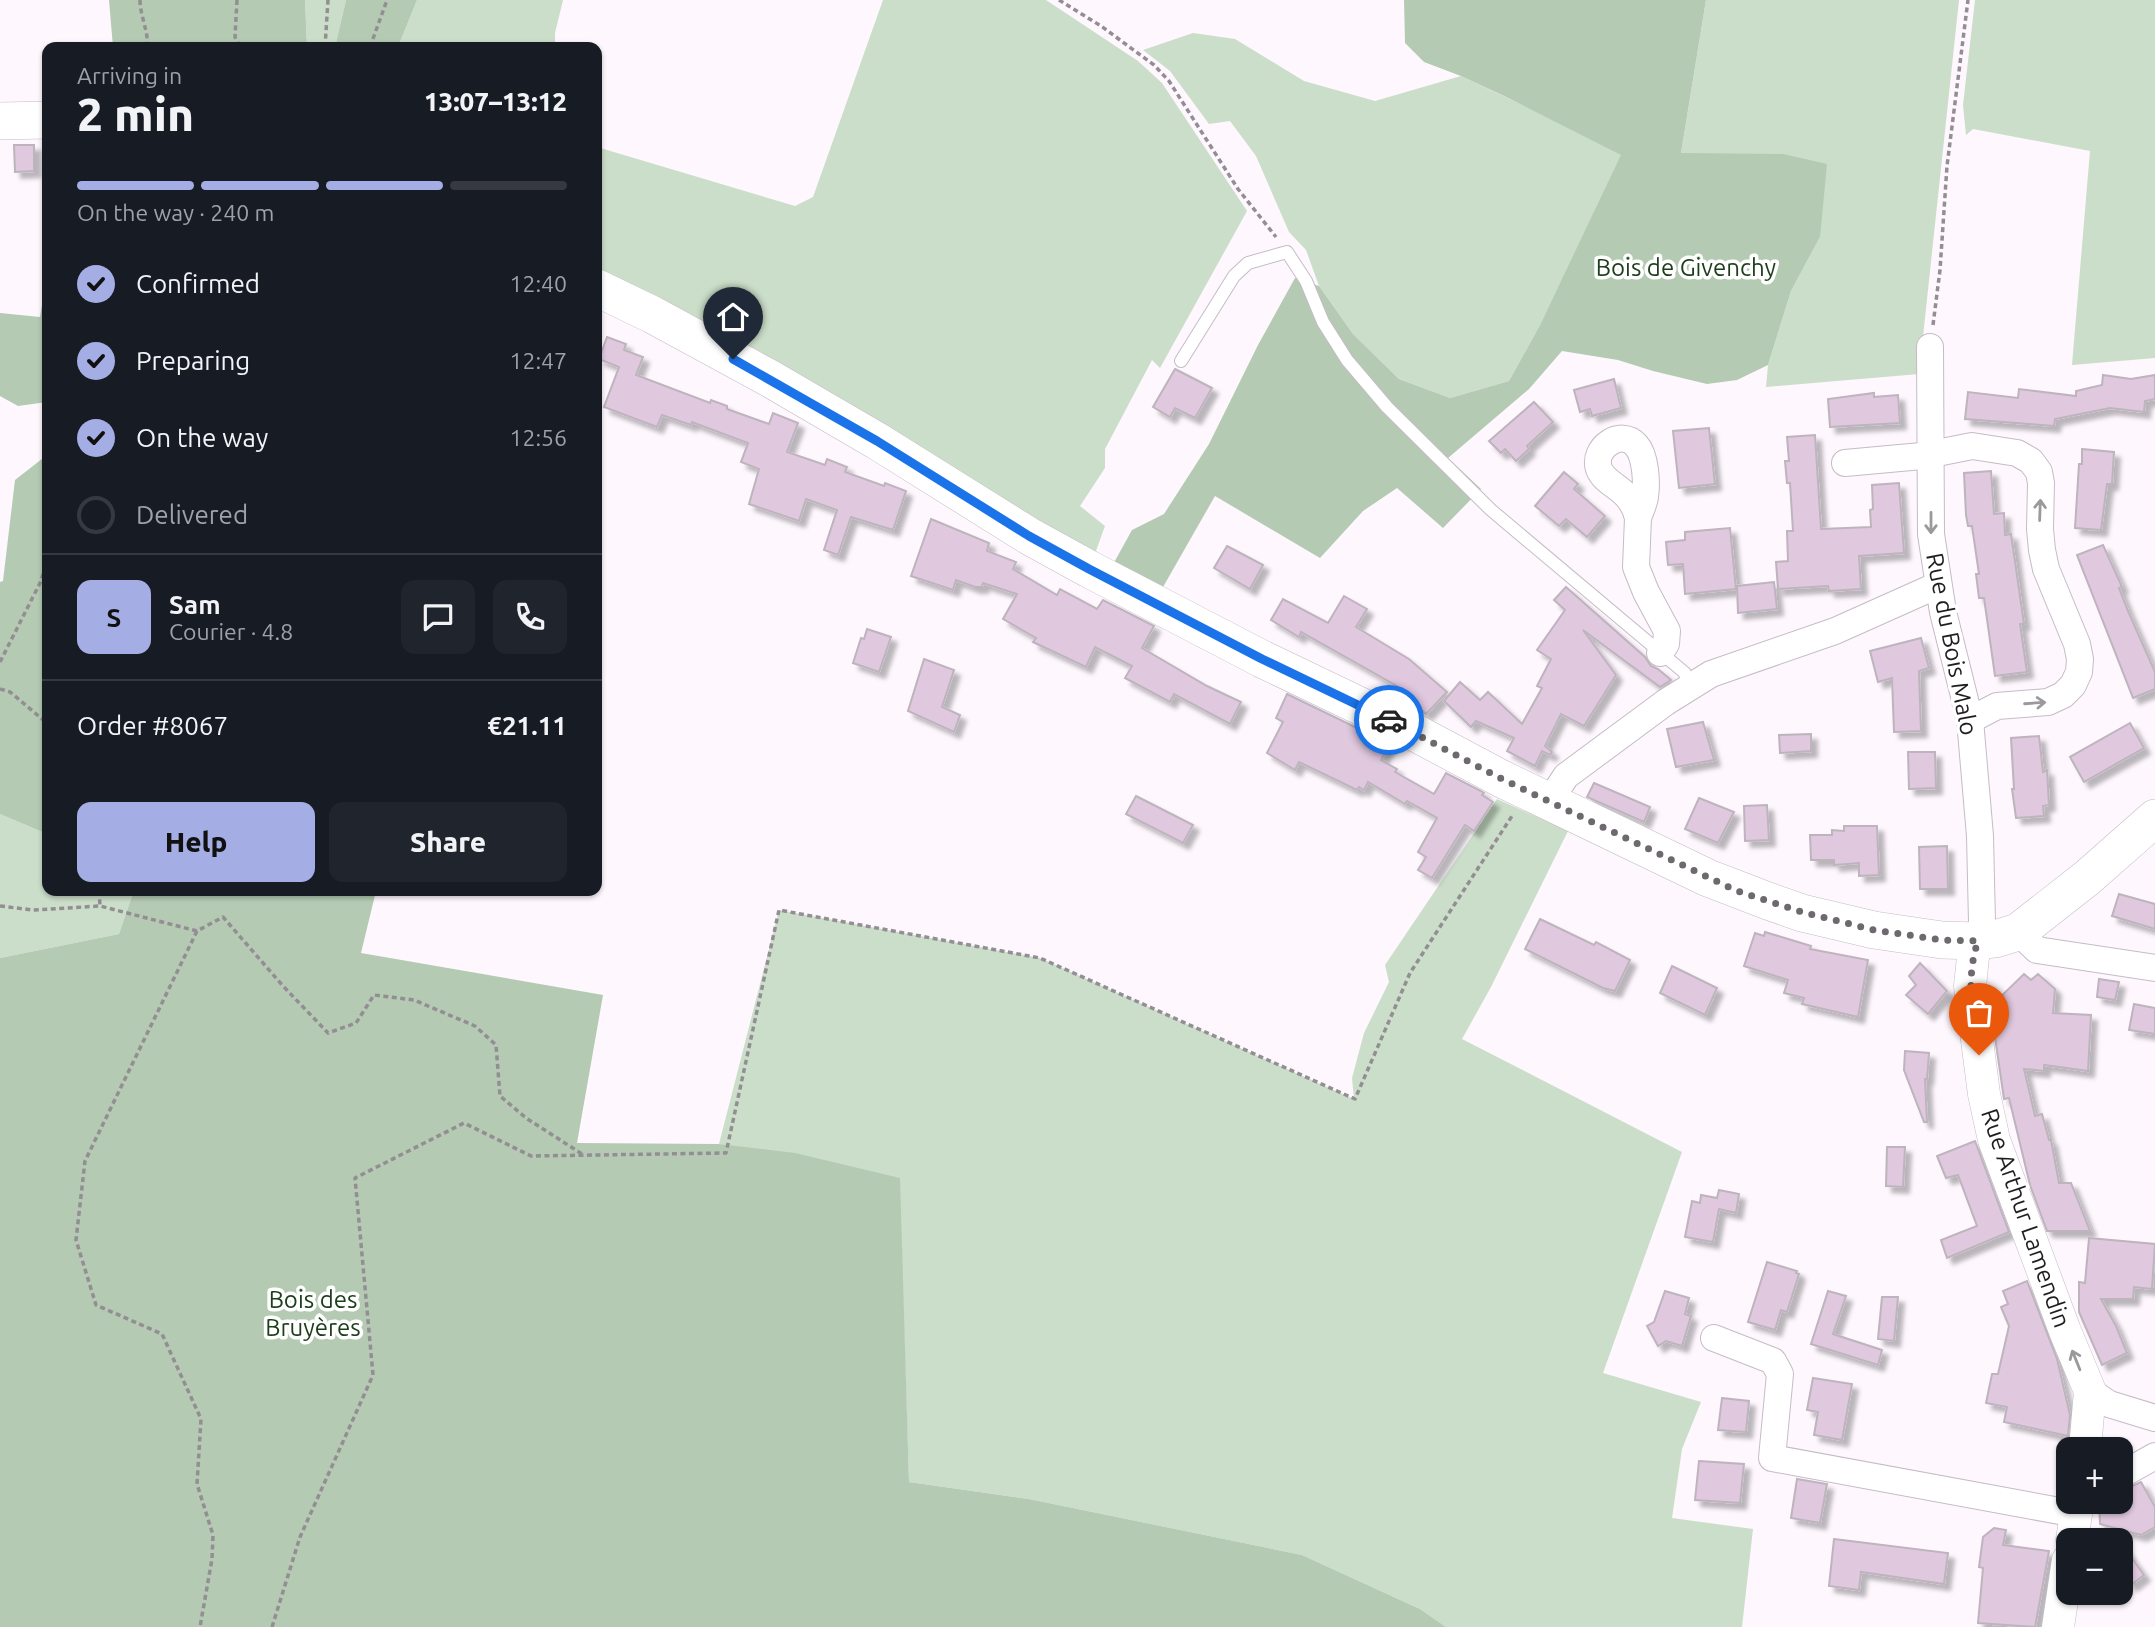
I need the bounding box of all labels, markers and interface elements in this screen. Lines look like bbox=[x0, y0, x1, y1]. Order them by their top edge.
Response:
text: Arriving in bbox=[77, 63, 182, 88]
text: 13:07–13:12 bbox=[424, 87, 567, 116]
text: 2 min bbox=[77, 88, 194, 140]
text: On the way · 240 m bbox=[77, 200, 274, 225]
park label: Bois de Givenchy bbox=[1596, 254, 1777, 281]
icon: check bbox=[77, 265, 115, 303]
text: Confirmed bbox=[136, 269, 260, 298]
text: 12:40 bbox=[509, 271, 567, 296]
pin bbox=[703, 287, 763, 359]
icon: home bbox=[714, 298, 752, 336]
icon: check bbox=[77, 342, 115, 380]
text: Preparing bbox=[136, 346, 250, 375]
text: 12:47 bbox=[509, 348, 567, 373]
icon: check bbox=[77, 419, 115, 457]
text: On the way bbox=[136, 423, 268, 452]
text: 12:56 bbox=[509, 425, 567, 450]
one-way arrow bbox=[2034, 499, 2047, 522]
text: Delivered bbox=[136, 500, 248, 529]
one-way arrow bbox=[1924, 511, 1938, 534]
street label: Rue du Bois Malo bbox=[1921, 551, 1983, 737]
button: chat bbox=[401, 580, 475, 654]
button: phone bbox=[493, 580, 567, 654]
text: Sam bbox=[169, 590, 221, 619]
text: S bbox=[107, 603, 121, 632]
text: Courier · 4.8 bbox=[169, 619, 293, 644]
courier bbox=[1354, 685, 1424, 755]
one-way arrow bbox=[2023, 696, 2045, 709]
icon: car bbox=[1370, 701, 1408, 739]
text: Order #8067 bbox=[77, 711, 228, 740]
text: €21.11 bbox=[487, 711, 567, 740]
button: Help bbox=[77, 802, 315, 882]
button: Share bbox=[329, 802, 567, 882]
pin bbox=[1949, 983, 2009, 1055]
icon: bag bbox=[1960, 994, 1998, 1032]
street label: Rue Arthur Lamendin bbox=[1976, 1105, 2076, 1331]
park label: Bois des Bruyères bbox=[265, 1286, 361, 1341]
one-way arrow bbox=[2069, 1349, 2082, 1371]
map controls bbox=[2056, 1437, 2133, 1605]
button: + bbox=[2056, 1437, 2133, 1514]
button: − bbox=[2056, 1528, 2133, 1605]

